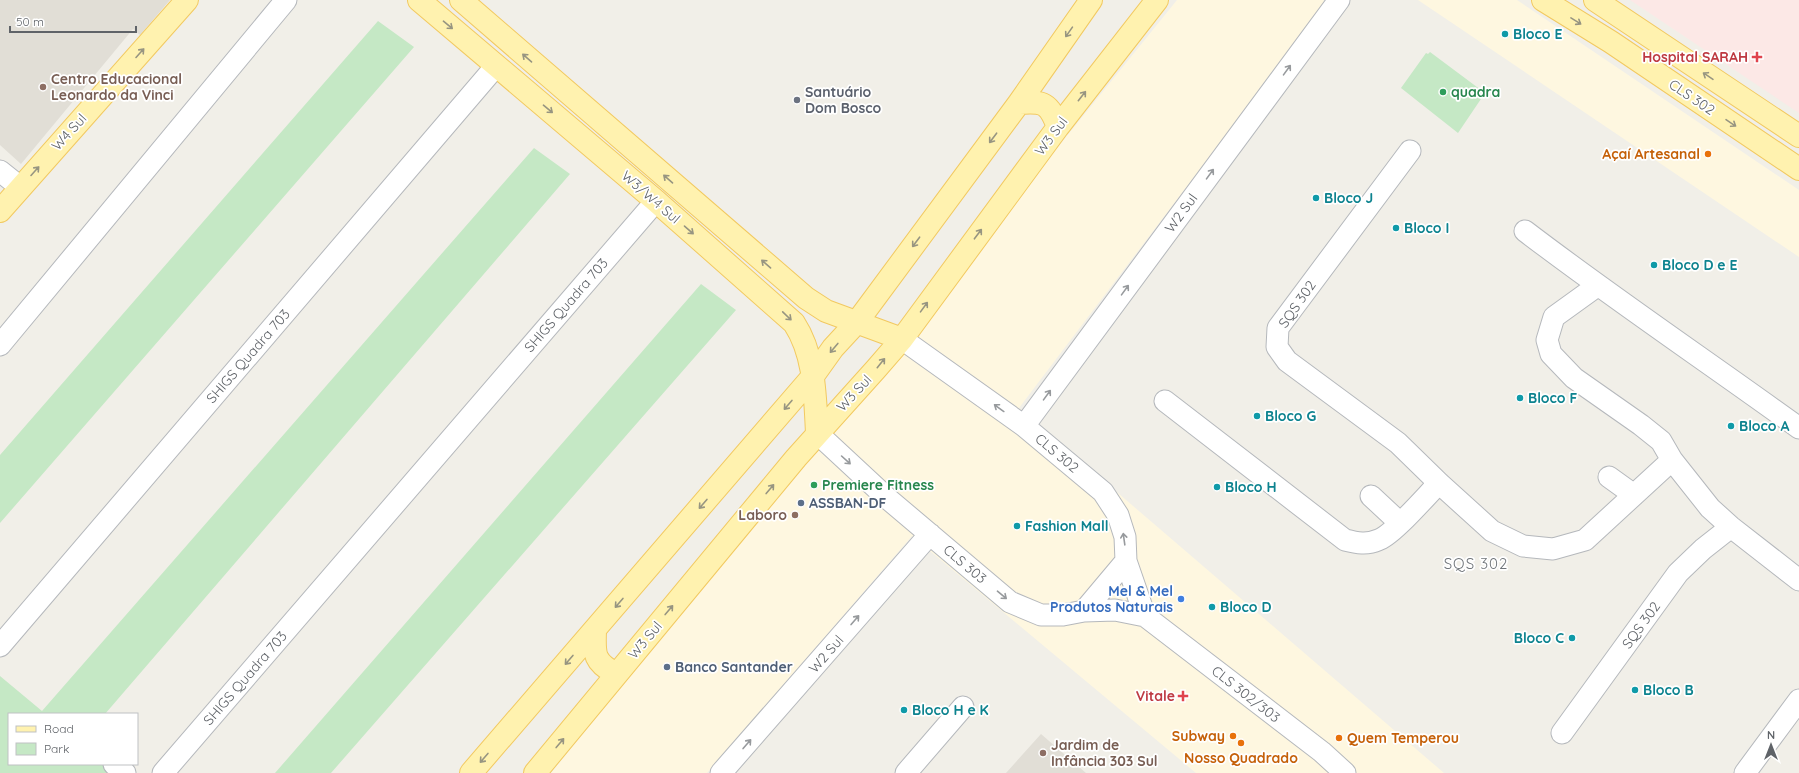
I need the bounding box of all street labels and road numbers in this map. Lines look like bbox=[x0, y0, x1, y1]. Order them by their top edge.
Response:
street label: CLS 302 bbox=[1666, 75, 1719, 119]
street label: W4 Sul bbox=[48, 110, 90, 154]
street label: W3 Sul bbox=[1031, 113, 1071, 159]
street label: W3/W4 Sul bbox=[618, 167, 684, 227]
street label: W2 Sul bbox=[1161, 190, 1201, 236]
street label: SHIGS Quadra 703 bbox=[520, 254, 612, 356]
street label: SQS 302 bbox=[1274, 277, 1320, 331]
street label: SHIGS Quadra 703 bbox=[202, 305, 294, 407]
street label: W3 Sul bbox=[832, 371, 876, 415]
street label: CLS 302 bbox=[1031, 429, 1083, 477]
street label: CLS 303 bbox=[940, 541, 990, 587]
street label: SQS 302 bbox=[1618, 598, 1664, 652]
street label: W3 Sul bbox=[624, 617, 666, 663]
street label: SHIGS Quadra 703 bbox=[199, 627, 291, 729]
street label: W2 Sul bbox=[805, 631, 847, 677]
street label: CLS 302/303 bbox=[1208, 662, 1284, 726]

